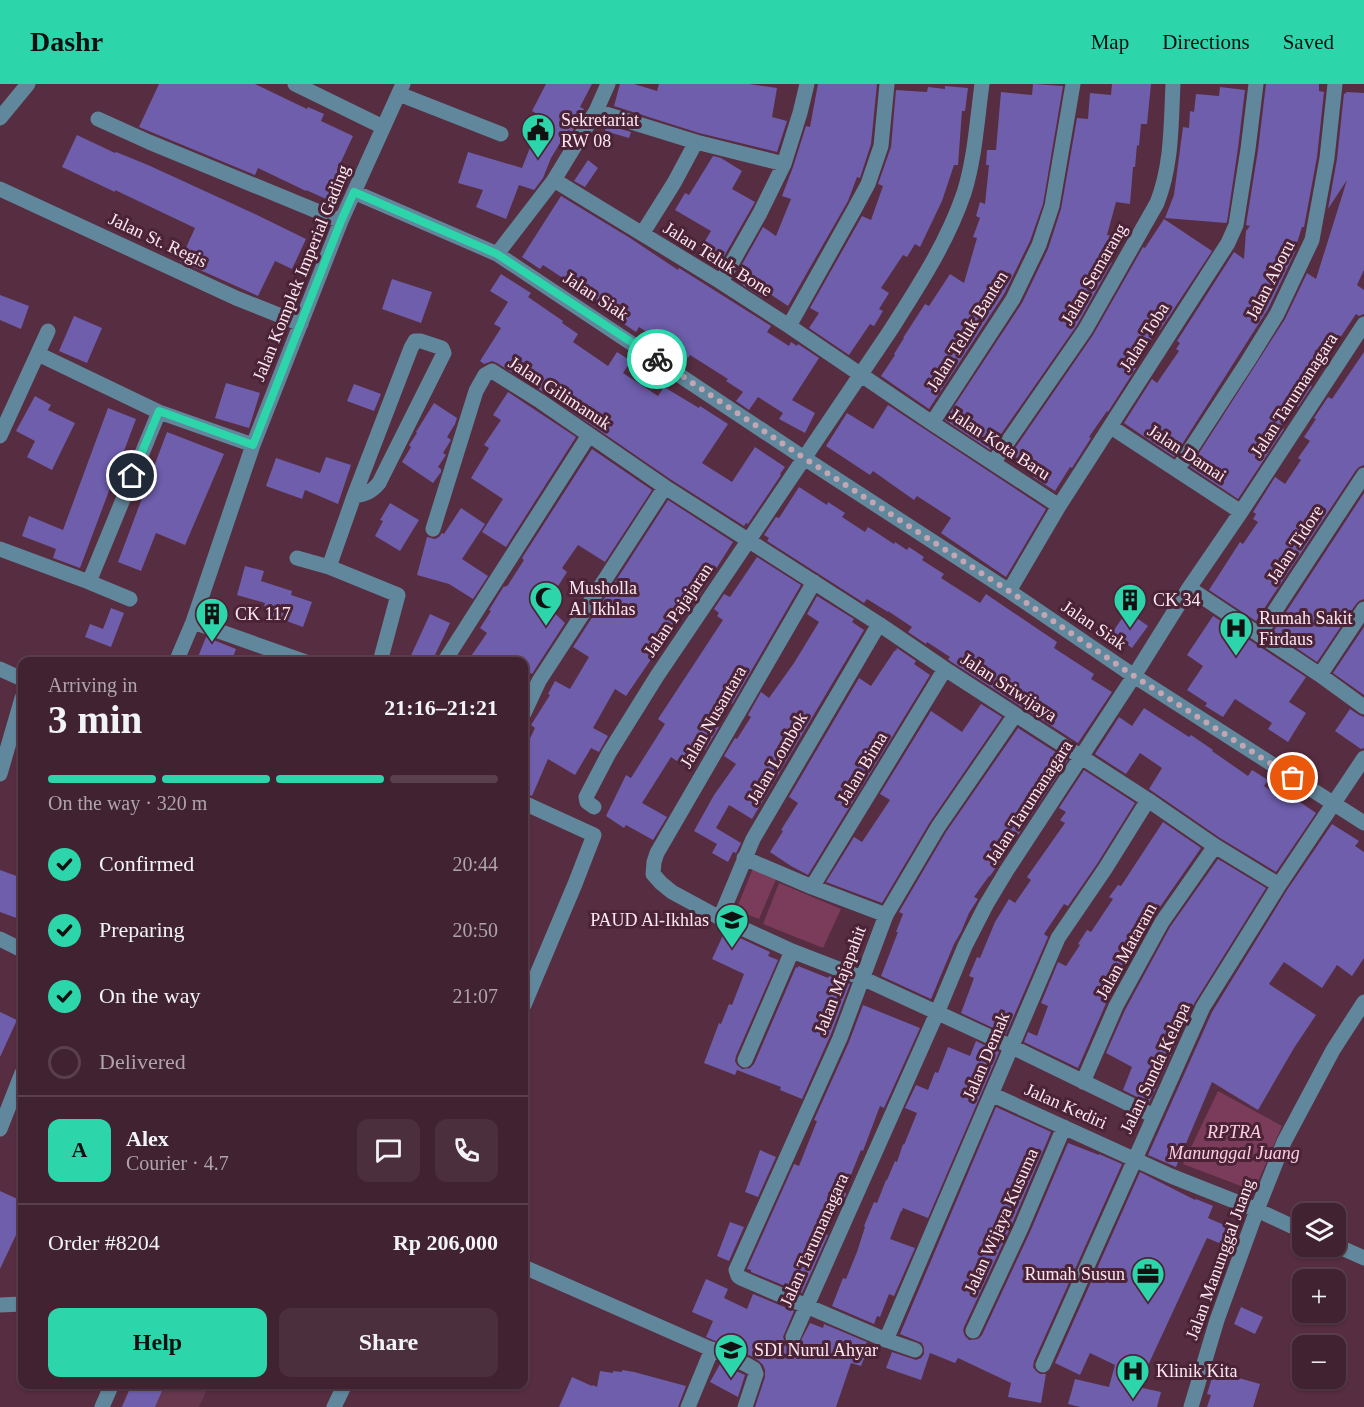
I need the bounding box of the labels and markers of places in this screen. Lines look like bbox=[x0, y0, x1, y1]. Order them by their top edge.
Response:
place label: Sekretariat RW 08 bbox=[561, 110, 639, 151]
public building icon: Sekretariat RW 08 bbox=[520, 112, 556, 159]
pin bbox=[106, 450, 157, 501]
place label: Musholla Al Ikhlas bbox=[569, 578, 637, 619]
mosque icon: Musholla Al Ikhlas bbox=[528, 580, 564, 627]
building icon: CK 34 bbox=[1112, 582, 1148, 629]
place label: CK 34 bbox=[1153, 590, 1201, 610]
building icon: CK 117 bbox=[194, 596, 230, 643]
place label: CK 117 bbox=[235, 604, 291, 624]
place label: Rumah Sakit Firdaus bbox=[1259, 608, 1353, 649]
hospital icon: Rumah Sakit Firdaus bbox=[1218, 610, 1254, 657]
pin bbox=[1267, 752, 1318, 803]
school or university icon: PAUD Al-Ikhlas bbox=[714, 902, 750, 949]
place label: PAUD Al-Ikhlas bbox=[590, 910, 709, 930]
office icon: Rumah Susun bbox=[1130, 1256, 1166, 1303]
place label: Rumah Susun bbox=[1024, 1264, 1125, 1284]
school or university icon: SDI Nurul Ahyar bbox=[713, 1332, 749, 1379]
place label: SDI Nurul Ahyar bbox=[754, 1340, 878, 1360]
hospital icon: Klinik Kita bbox=[1115, 1353, 1151, 1400]
place label: Klinik Kita bbox=[1156, 1361, 1238, 1381]

